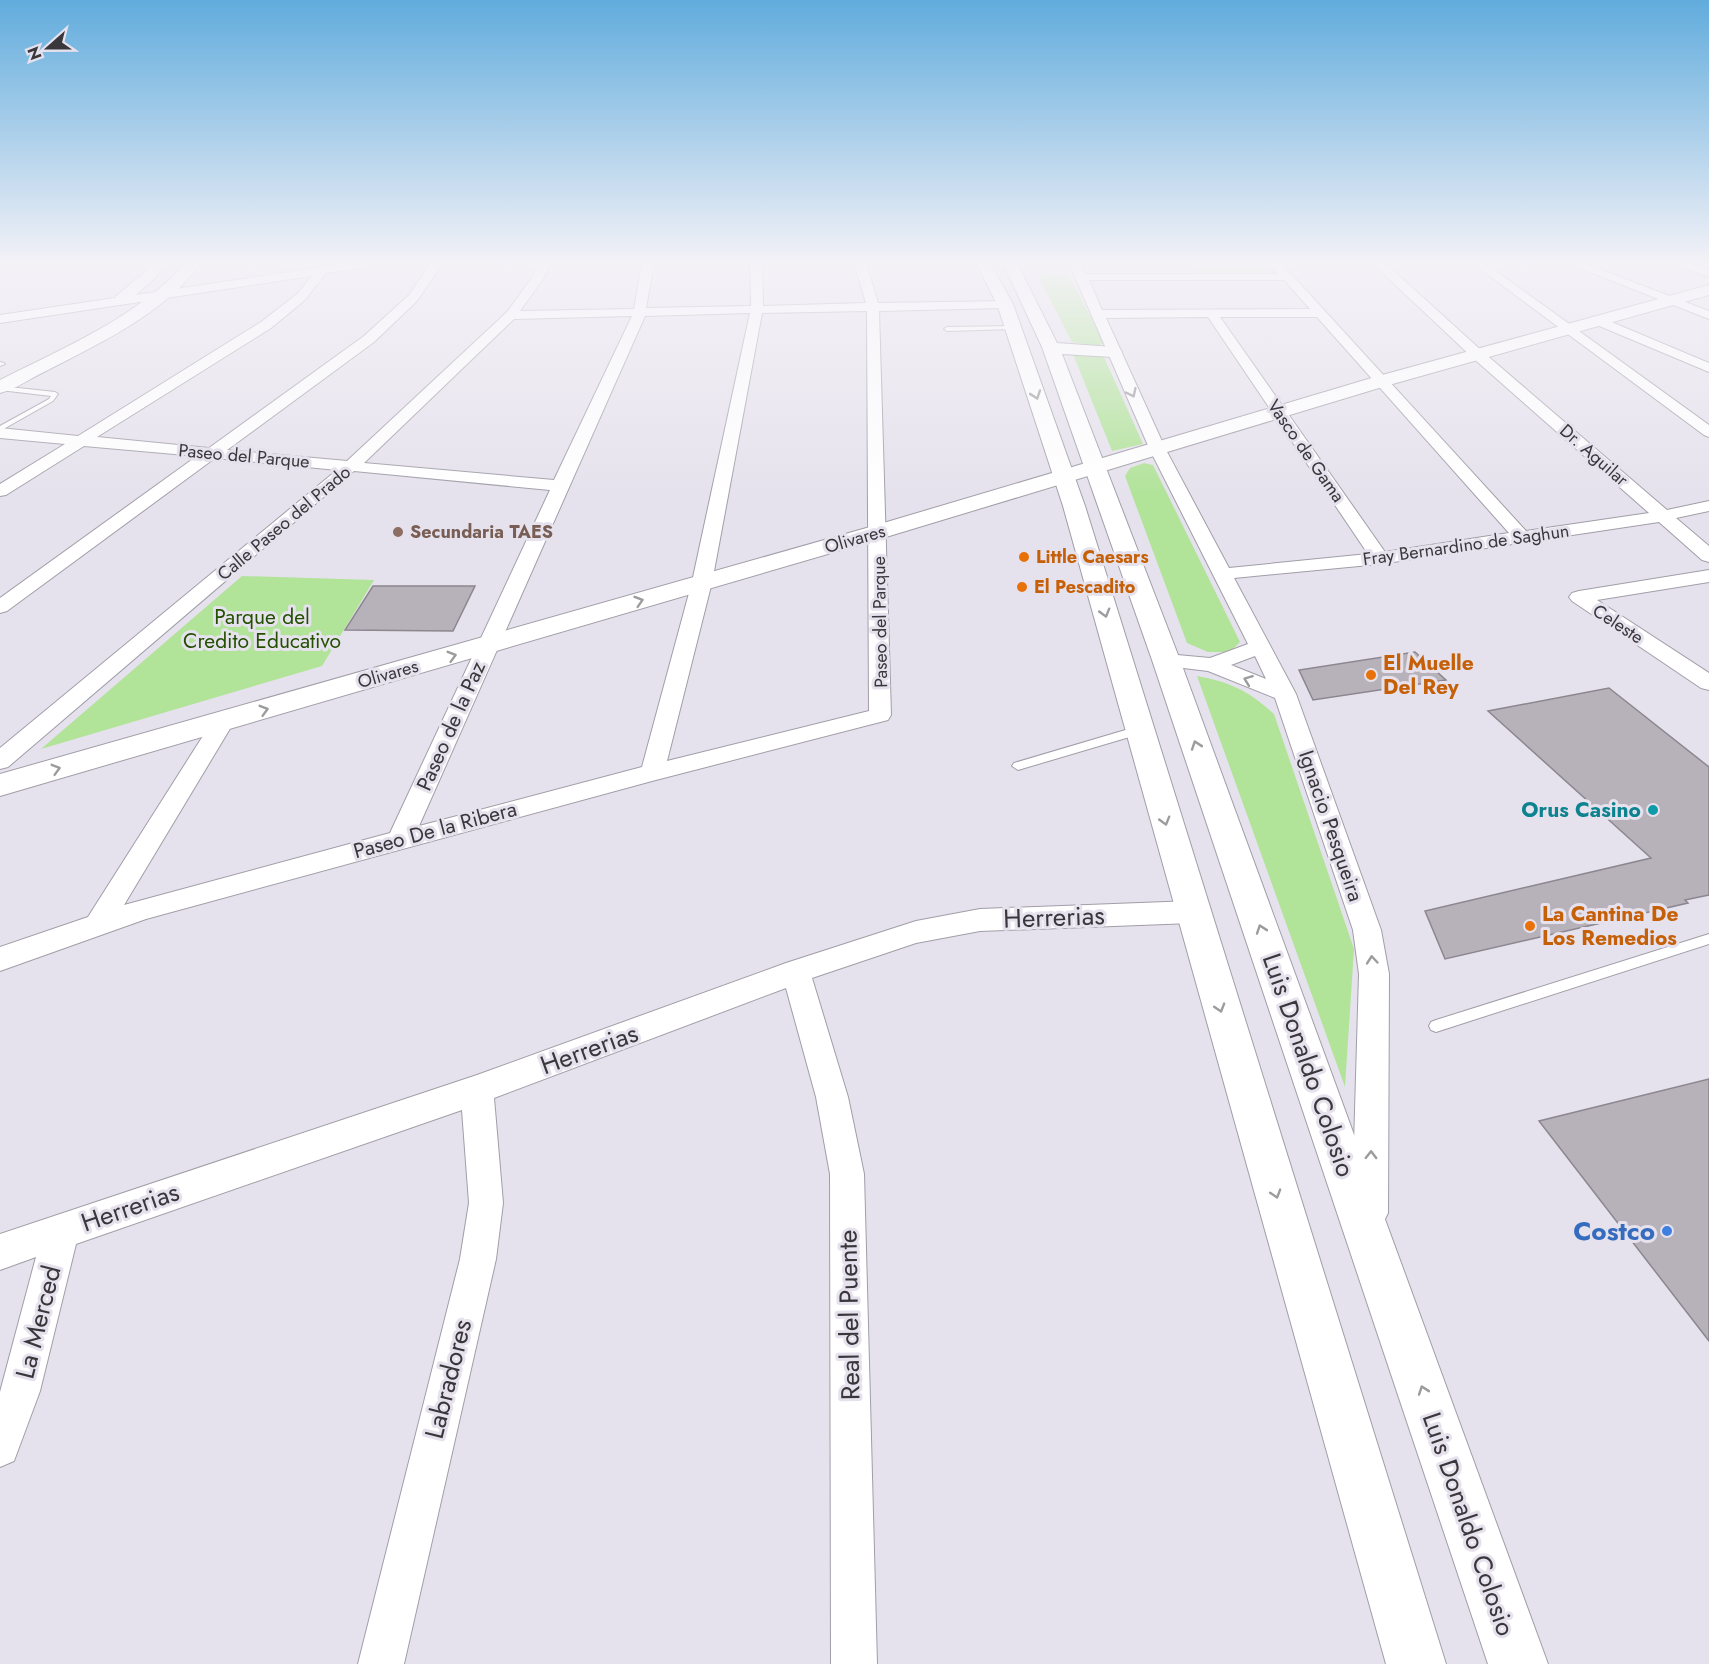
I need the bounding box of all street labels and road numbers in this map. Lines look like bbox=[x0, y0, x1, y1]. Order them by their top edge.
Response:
street label: Vasco de Gama bbox=[1261, 394, 1351, 508]
street label: Dr. Aguilar bbox=[1554, 418, 1635, 493]
street label: Paseo del Parque bbox=[177, 437, 311, 475]
street label: Calle Paseo del Prado bbox=[212, 459, 357, 587]
street label: Olivares bbox=[822, 518, 888, 560]
street label: Fray Bernardino de Saghun bbox=[1361, 518, 1571, 572]
street label: Paseo del Parque bbox=[866, 556, 894, 688]
street label: Celeste bbox=[1587, 598, 1649, 650]
street label: Olivares bbox=[355, 653, 421, 695]
street label: Paseo de la Paz bbox=[409, 656, 493, 796]
street label: Ignacio Pesqueira bbox=[1291, 746, 1371, 906]
street label: Paseo De la Ribera bbox=[350, 794, 520, 866]
street label: Herrerias bbox=[1003, 896, 1105, 938]
street label: Luis Donaldo Colosio bbox=[1253, 948, 1365, 1182]
street label: Herrerias bbox=[535, 1014, 643, 1084]
street label: Herrerias bbox=[76, 1173, 184, 1241]
street label: Real del Puente bbox=[829, 1230, 869, 1400]
street label: La Merced bbox=[6, 1261, 70, 1383]
street label: Labradores bbox=[415, 1315, 481, 1443]
street label: Luis Donaldo Colosio bbox=[1413, 1407, 1525, 1641]

